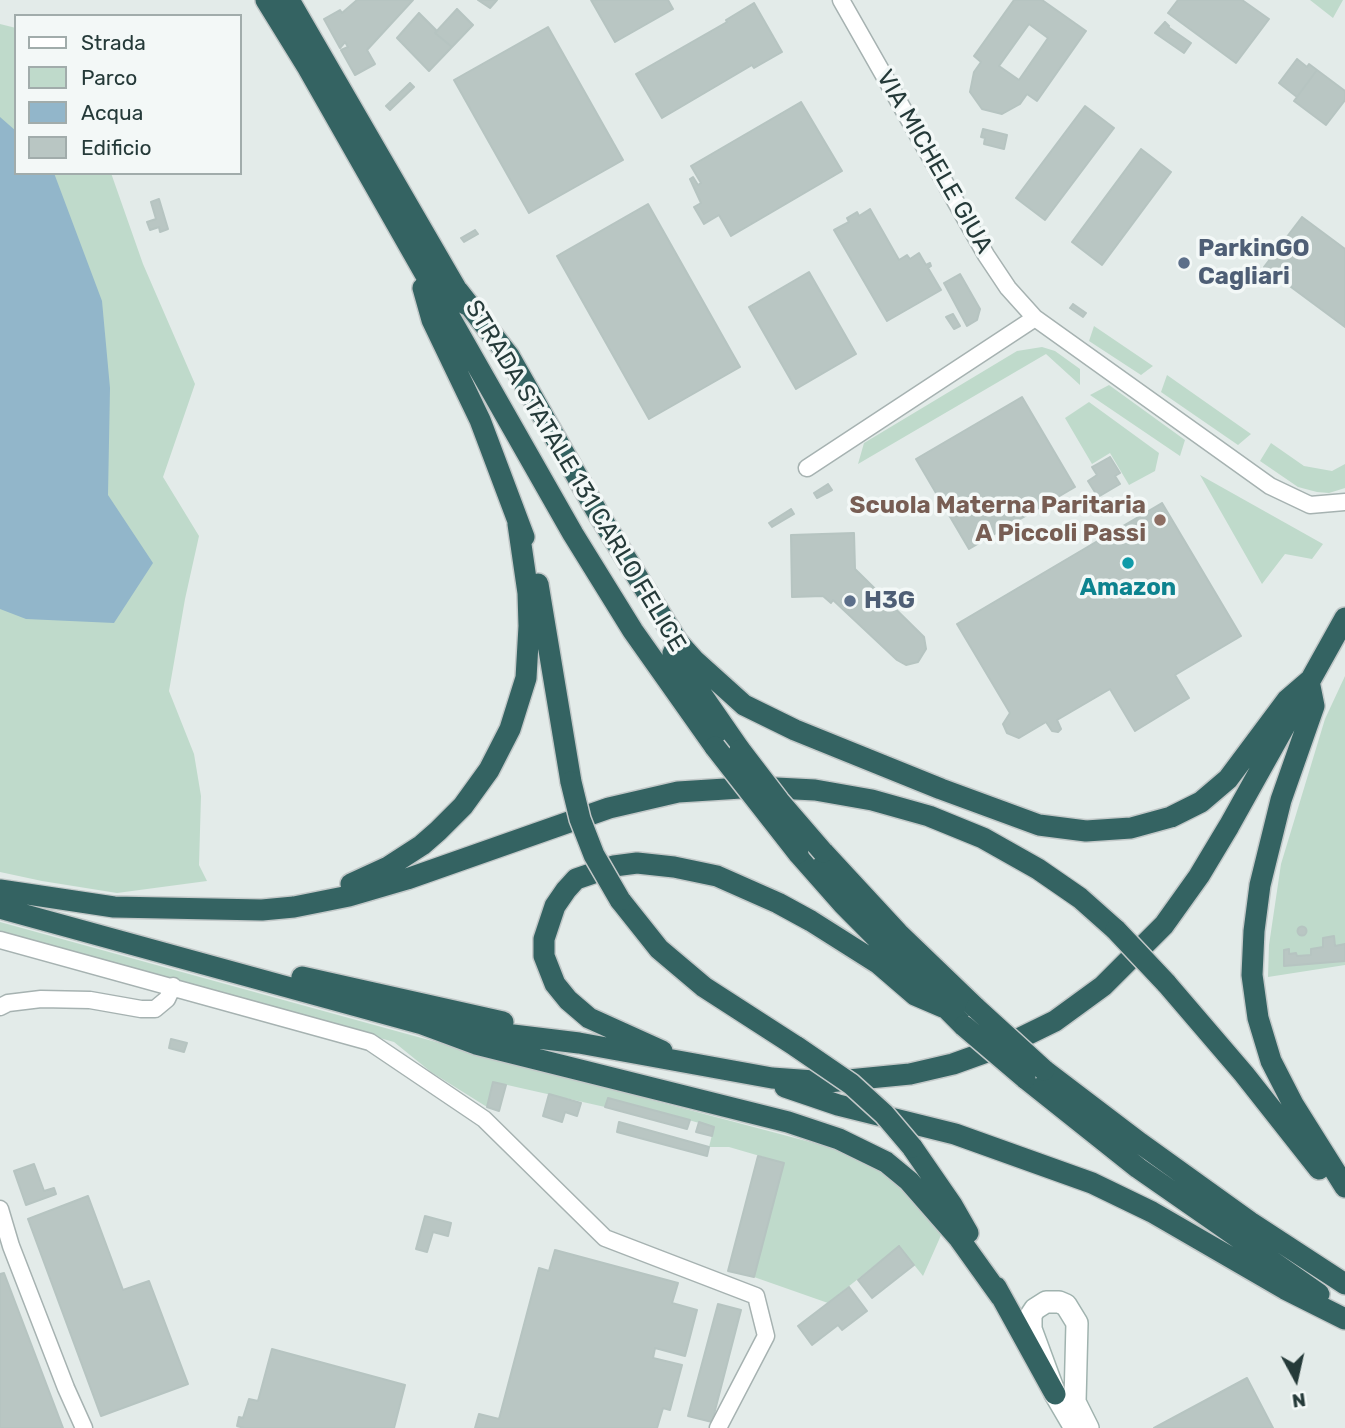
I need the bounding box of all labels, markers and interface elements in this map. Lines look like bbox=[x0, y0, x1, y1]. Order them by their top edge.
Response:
legend bbox=[14, 14, 242, 175]
text: Strada bbox=[81, 30, 146, 55]
text: Parco bbox=[81, 65, 137, 90]
street label: VIA MICHELE GIUA bbox=[870, 65, 998, 259]
text: Acqua bbox=[81, 100, 143, 125]
text: Edificio bbox=[81, 135, 151, 160]
place label: ParkinGO Cagliari bbox=[1198, 235, 1310, 291]
marker: ParkinGO Cagliari bbox=[1176, 255, 1192, 271]
street label: STRADA STATALE 131 CARLO FELICE bbox=[458, 295, 692, 657]
place label: Scuola Materna Paritaria A Piccoli Passi bbox=[850, 492, 1146, 548]
marker: Scuola Materna Paritaria A Piccoli Passi bbox=[1152, 512, 1168, 528]
marker: Amazon bbox=[1120, 555, 1136, 571]
place label: Amazon bbox=[1080, 574, 1176, 602]
place label: H3G bbox=[864, 587, 915, 615]
marker: H3G bbox=[842, 593, 858, 609]
north arrow bbox=[1261, 1344, 1331, 1414]
text: N bbox=[1291, 1388, 1307, 1413]

